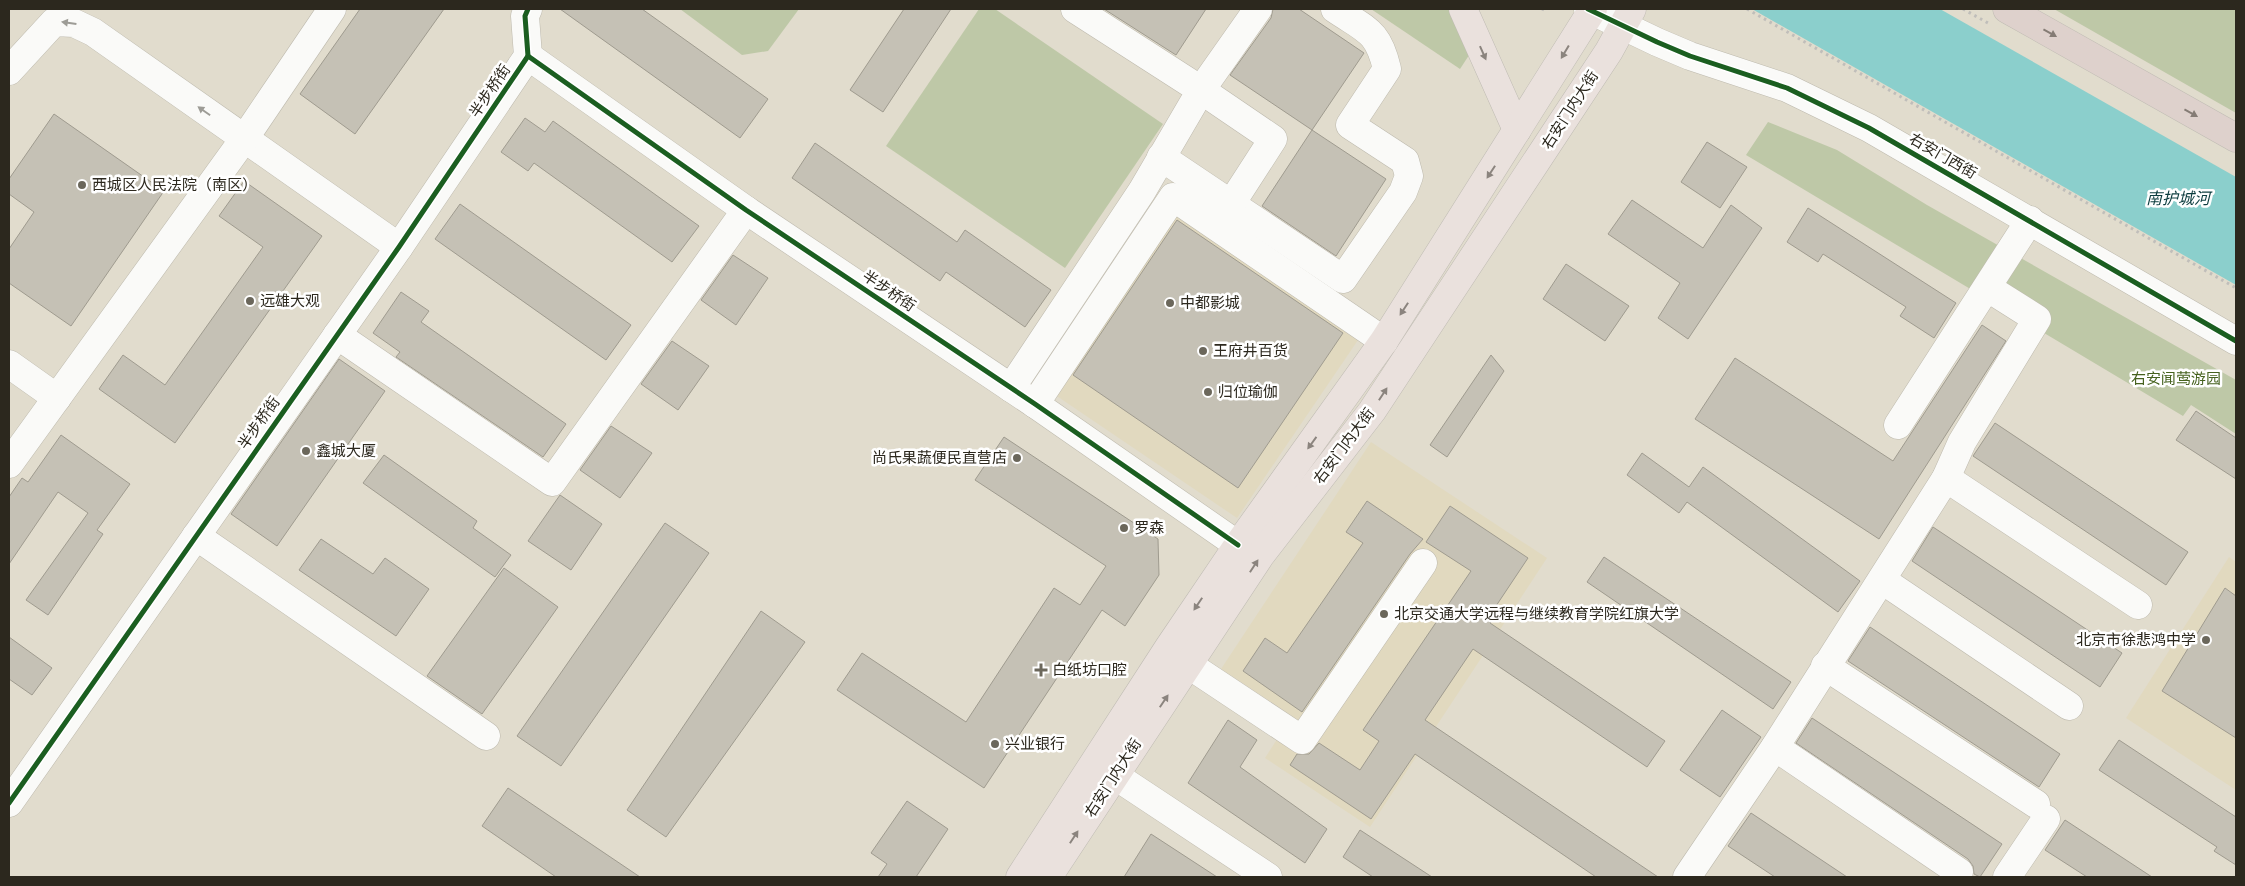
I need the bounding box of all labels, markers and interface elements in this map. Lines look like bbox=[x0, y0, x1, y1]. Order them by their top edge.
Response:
one-way arrow bbox=[60, 19, 76, 27]
one-way arrow bbox=[2042, 29, 2057, 37]
one-way arrow bbox=[1561, 45, 1570, 58]
one-way arrow bbox=[1479, 46, 1487, 60]
street label: 半步桥街 bbox=[465, 61, 514, 121]
street label: 右安门内大街 bbox=[1537, 67, 1602, 153]
one-way arrow bbox=[197, 106, 211, 116]
one-way arrow bbox=[2185, 108, 2198, 117]
street label: 右安门西街 bbox=[1906, 129, 1980, 183]
one-way arrow bbox=[1487, 165, 1496, 178]
place label: 西城区人民法院（南区） bbox=[92, 175, 257, 194]
marker: 西城区人民法院（南区） bbox=[76, 179, 88, 191]
water label: 南护城河 bbox=[2146, 188, 2213, 208]
street label: 半步桥街 bbox=[859, 266, 919, 315]
place label: 远雄大观 bbox=[260, 291, 320, 310]
place label: 中都影城 bbox=[1180, 293, 1240, 312]
marker: 远雄大观 bbox=[244, 295, 256, 307]
marker: 中都影城 bbox=[1164, 297, 1176, 309]
one-way arrow bbox=[1399, 302, 1409, 315]
place label: 王府井百货 bbox=[1213, 341, 1288, 360]
marker: 王府井百货 bbox=[1197, 345, 1209, 357]
park label: 右安闻莺游园 bbox=[2131, 369, 2221, 388]
place label: 归位瑜伽 bbox=[1218, 382, 1278, 401]
marker: 归位瑜伽 bbox=[1202, 386, 1214, 398]
one-way arrow bbox=[1378, 387, 1388, 401]
street label: 半步桥街 bbox=[234, 393, 284, 453]
street label: 右安门内大街 bbox=[1309, 404, 1378, 487]
one-way arrow bbox=[1307, 436, 1317, 449]
place label: 鑫城大厦 bbox=[316, 441, 376, 460]
marker: 鑫城大厦 bbox=[300, 445, 312, 457]
place label: 尚氏果蔬便民直营店 bbox=[872, 448, 1007, 467]
marker: 尚氏果蔬便民直营店 bbox=[1011, 452, 1023, 464]
place label: 罗森 bbox=[1134, 518, 1164, 537]
marker: 罗森 bbox=[1118, 522, 1130, 534]
one-way arrow bbox=[1249, 559, 1258, 572]
one-way arrow bbox=[1193, 597, 1203, 610]
place label: 北京交通大学远程与继续教育学院红旗大学 bbox=[1394, 604, 1679, 623]
marker: 北京交通大学远程与继续教育学院红旗大学 bbox=[1378, 608, 1390, 620]
place label: 北京市徐悲鸿中学 bbox=[2076, 630, 2196, 649]
marker: 北京市徐悲鸿中学 bbox=[2200, 634, 2212, 646]
place label: 白纸坊口腔 bbox=[1052, 660, 1127, 679]
marker: 白纸坊口腔 bbox=[1034, 663, 1048, 677]
one-way arrow bbox=[1159, 694, 1169, 708]
place label: 兴业银行 bbox=[1005, 734, 1065, 753]
street label: 右安门内大街 bbox=[1080, 735, 1145, 821]
marker: 兴业银行 bbox=[989, 738, 1001, 750]
one-way arrow bbox=[1070, 830, 1079, 843]

